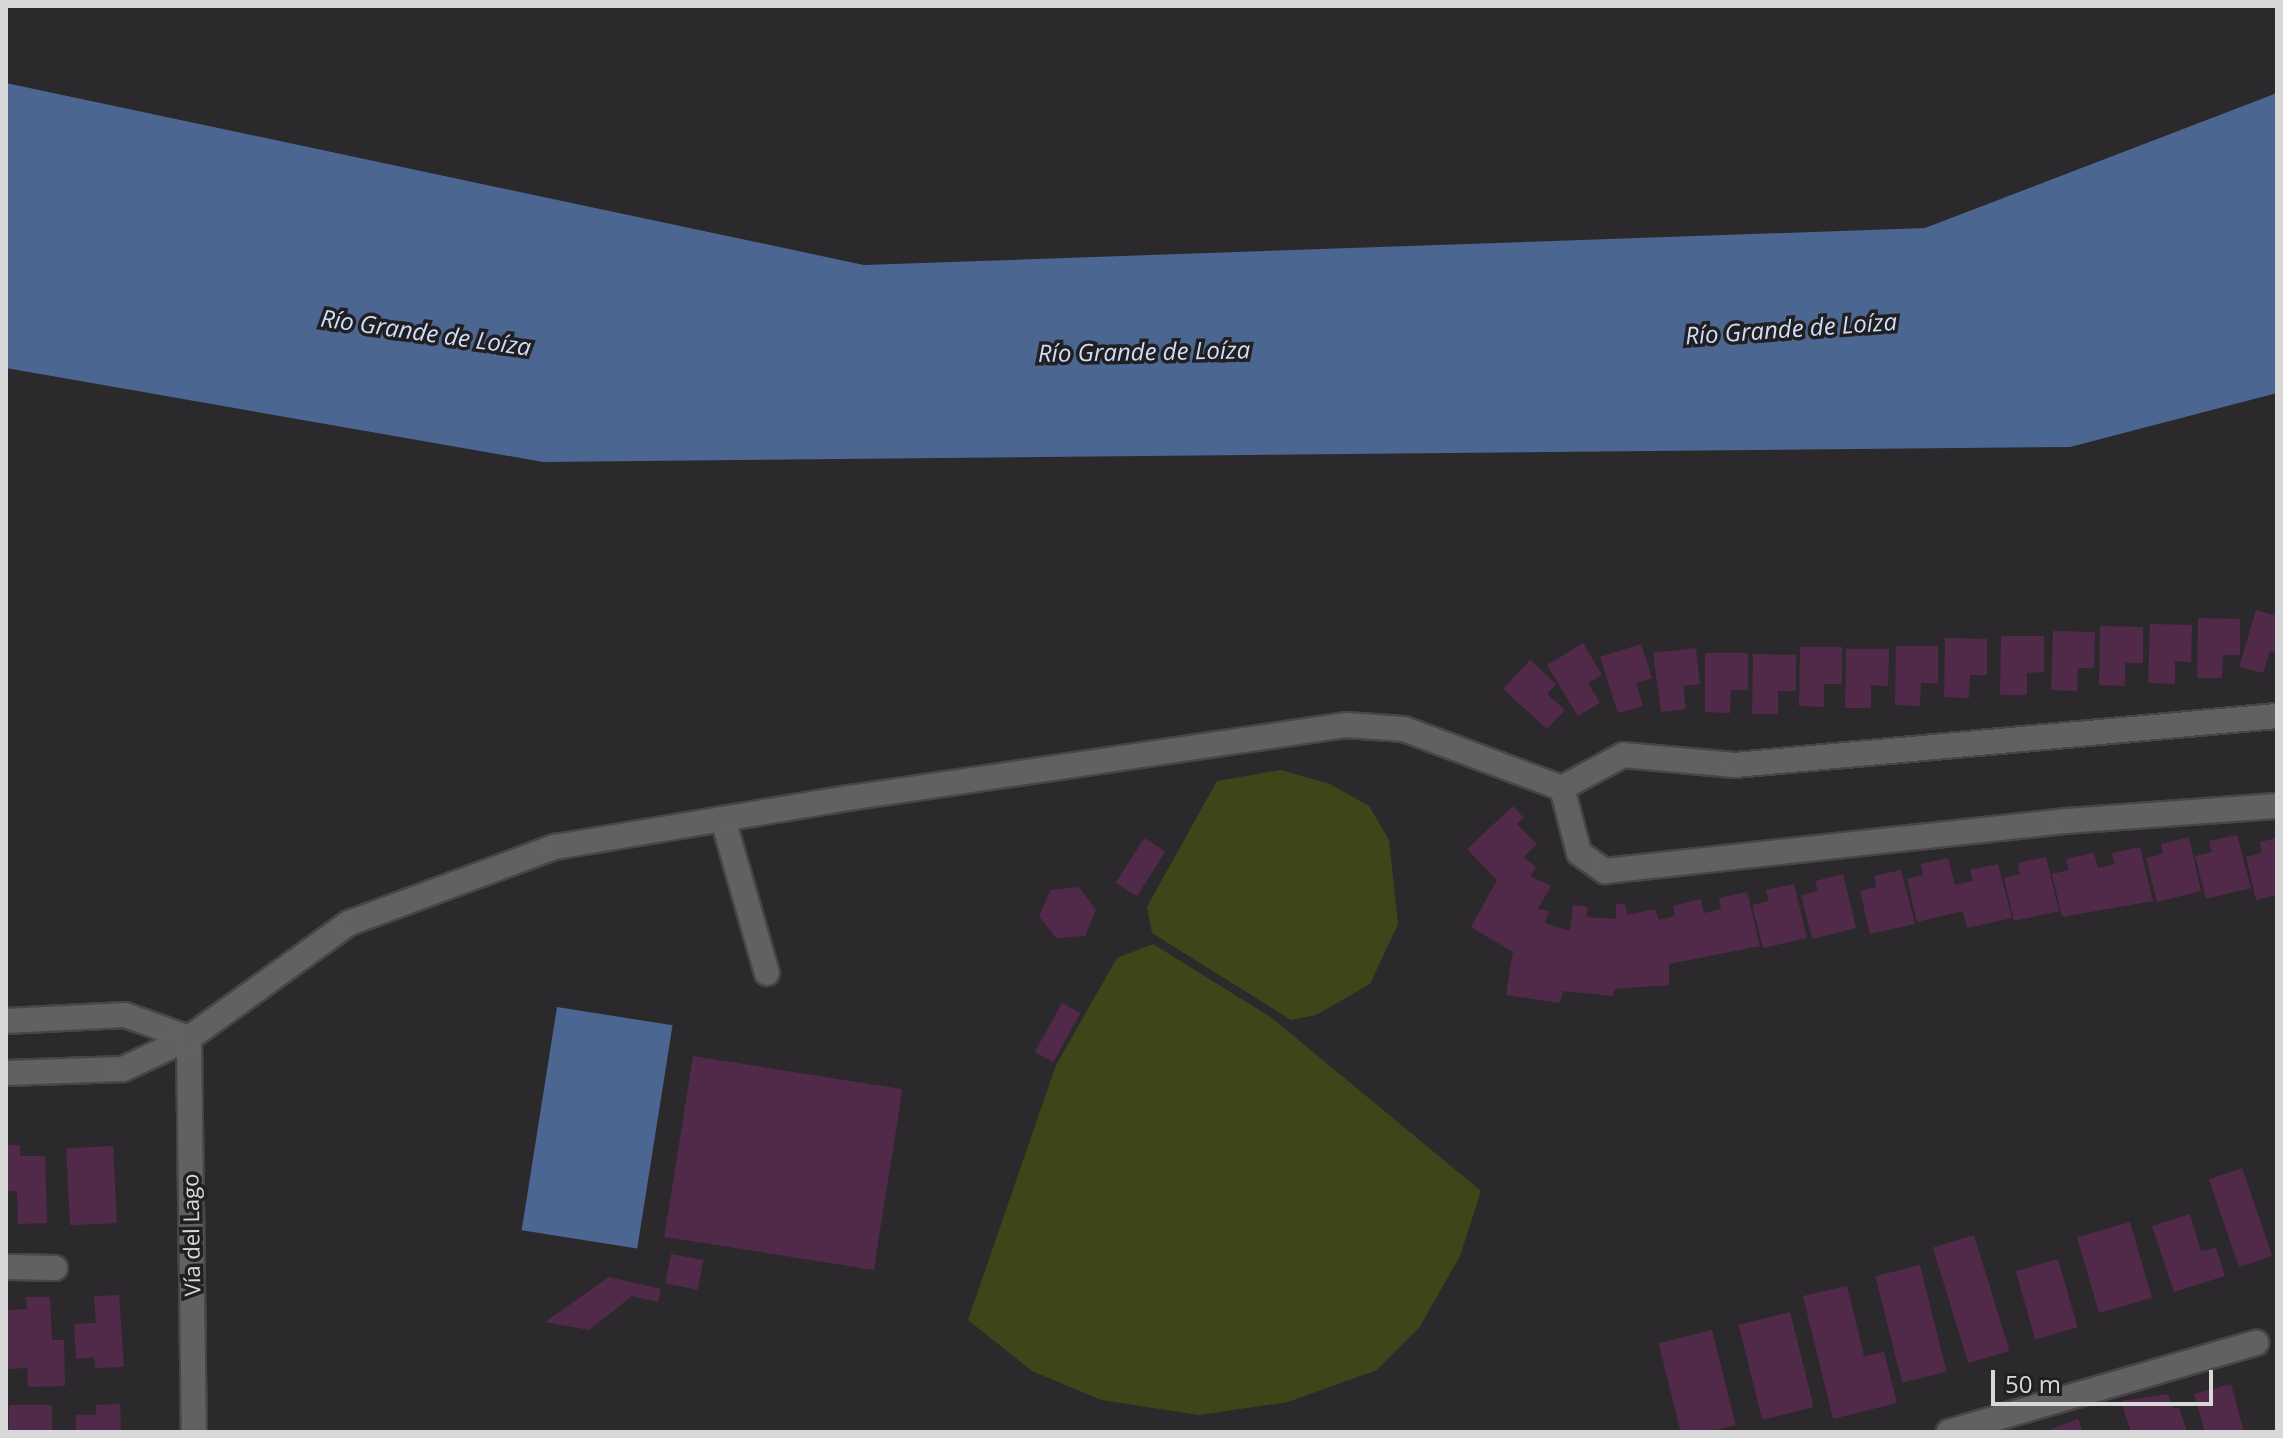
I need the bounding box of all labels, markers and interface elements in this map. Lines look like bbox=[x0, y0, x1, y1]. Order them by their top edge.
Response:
water label: Río Grande de Loíza bbox=[319, 303, 533, 361]
water label: Río Grande de Loíza bbox=[1684, 306, 1898, 350]
water label: Río Grande de Loíza bbox=[1038, 335, 1250, 367]
street label: Vía del Lago bbox=[177, 1173, 205, 1297]
scale bar bbox=[1995, 1354, 2217, 1404]
text: 50 m bbox=[2005, 1367, 2061, 1400]

